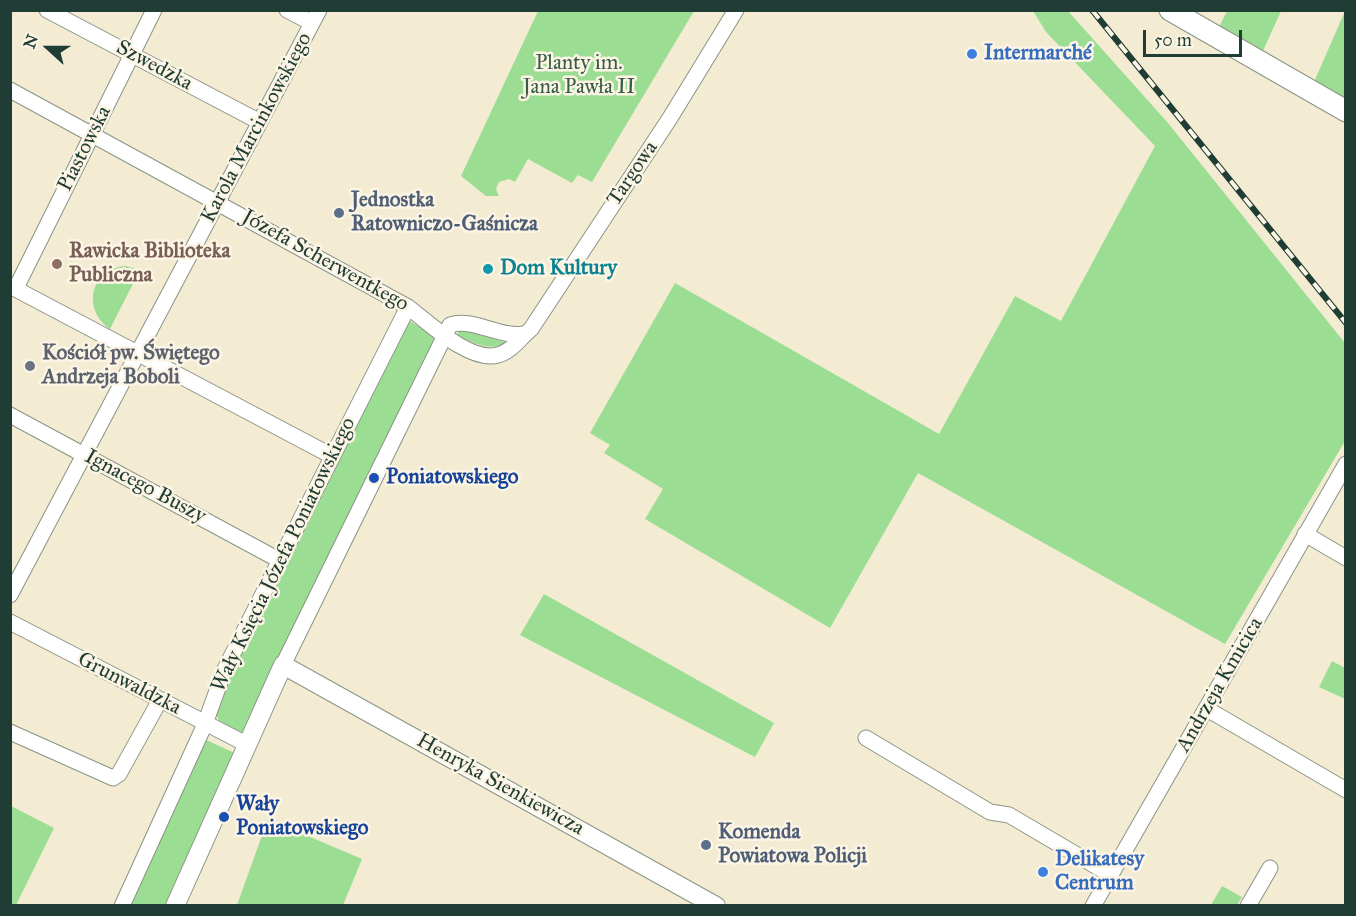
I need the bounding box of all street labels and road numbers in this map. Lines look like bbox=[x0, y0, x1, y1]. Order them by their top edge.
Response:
street label: Karola Marcinkowskiego bbox=[196, 29, 318, 227]
street label: Szwedzka bbox=[111, 35, 197, 97]
street label: Piastowska bbox=[53, 102, 117, 196]
street label: Targowa bbox=[602, 137, 664, 211]
street label: Józefa Scherwentkego bbox=[237, 205, 413, 317]
street label: Wały Księcia Józefa Poniatowskiego bbox=[206, 413, 362, 697]
street label: Ignacego Buszy bbox=[80, 444, 210, 530]
street label: Andrzeja Kmicica bbox=[1171, 613, 1269, 757]
street label: Grunwaldzka bbox=[73, 647, 185, 721]
street label: Henryka Sienkiewicza bbox=[412, 728, 588, 842]

